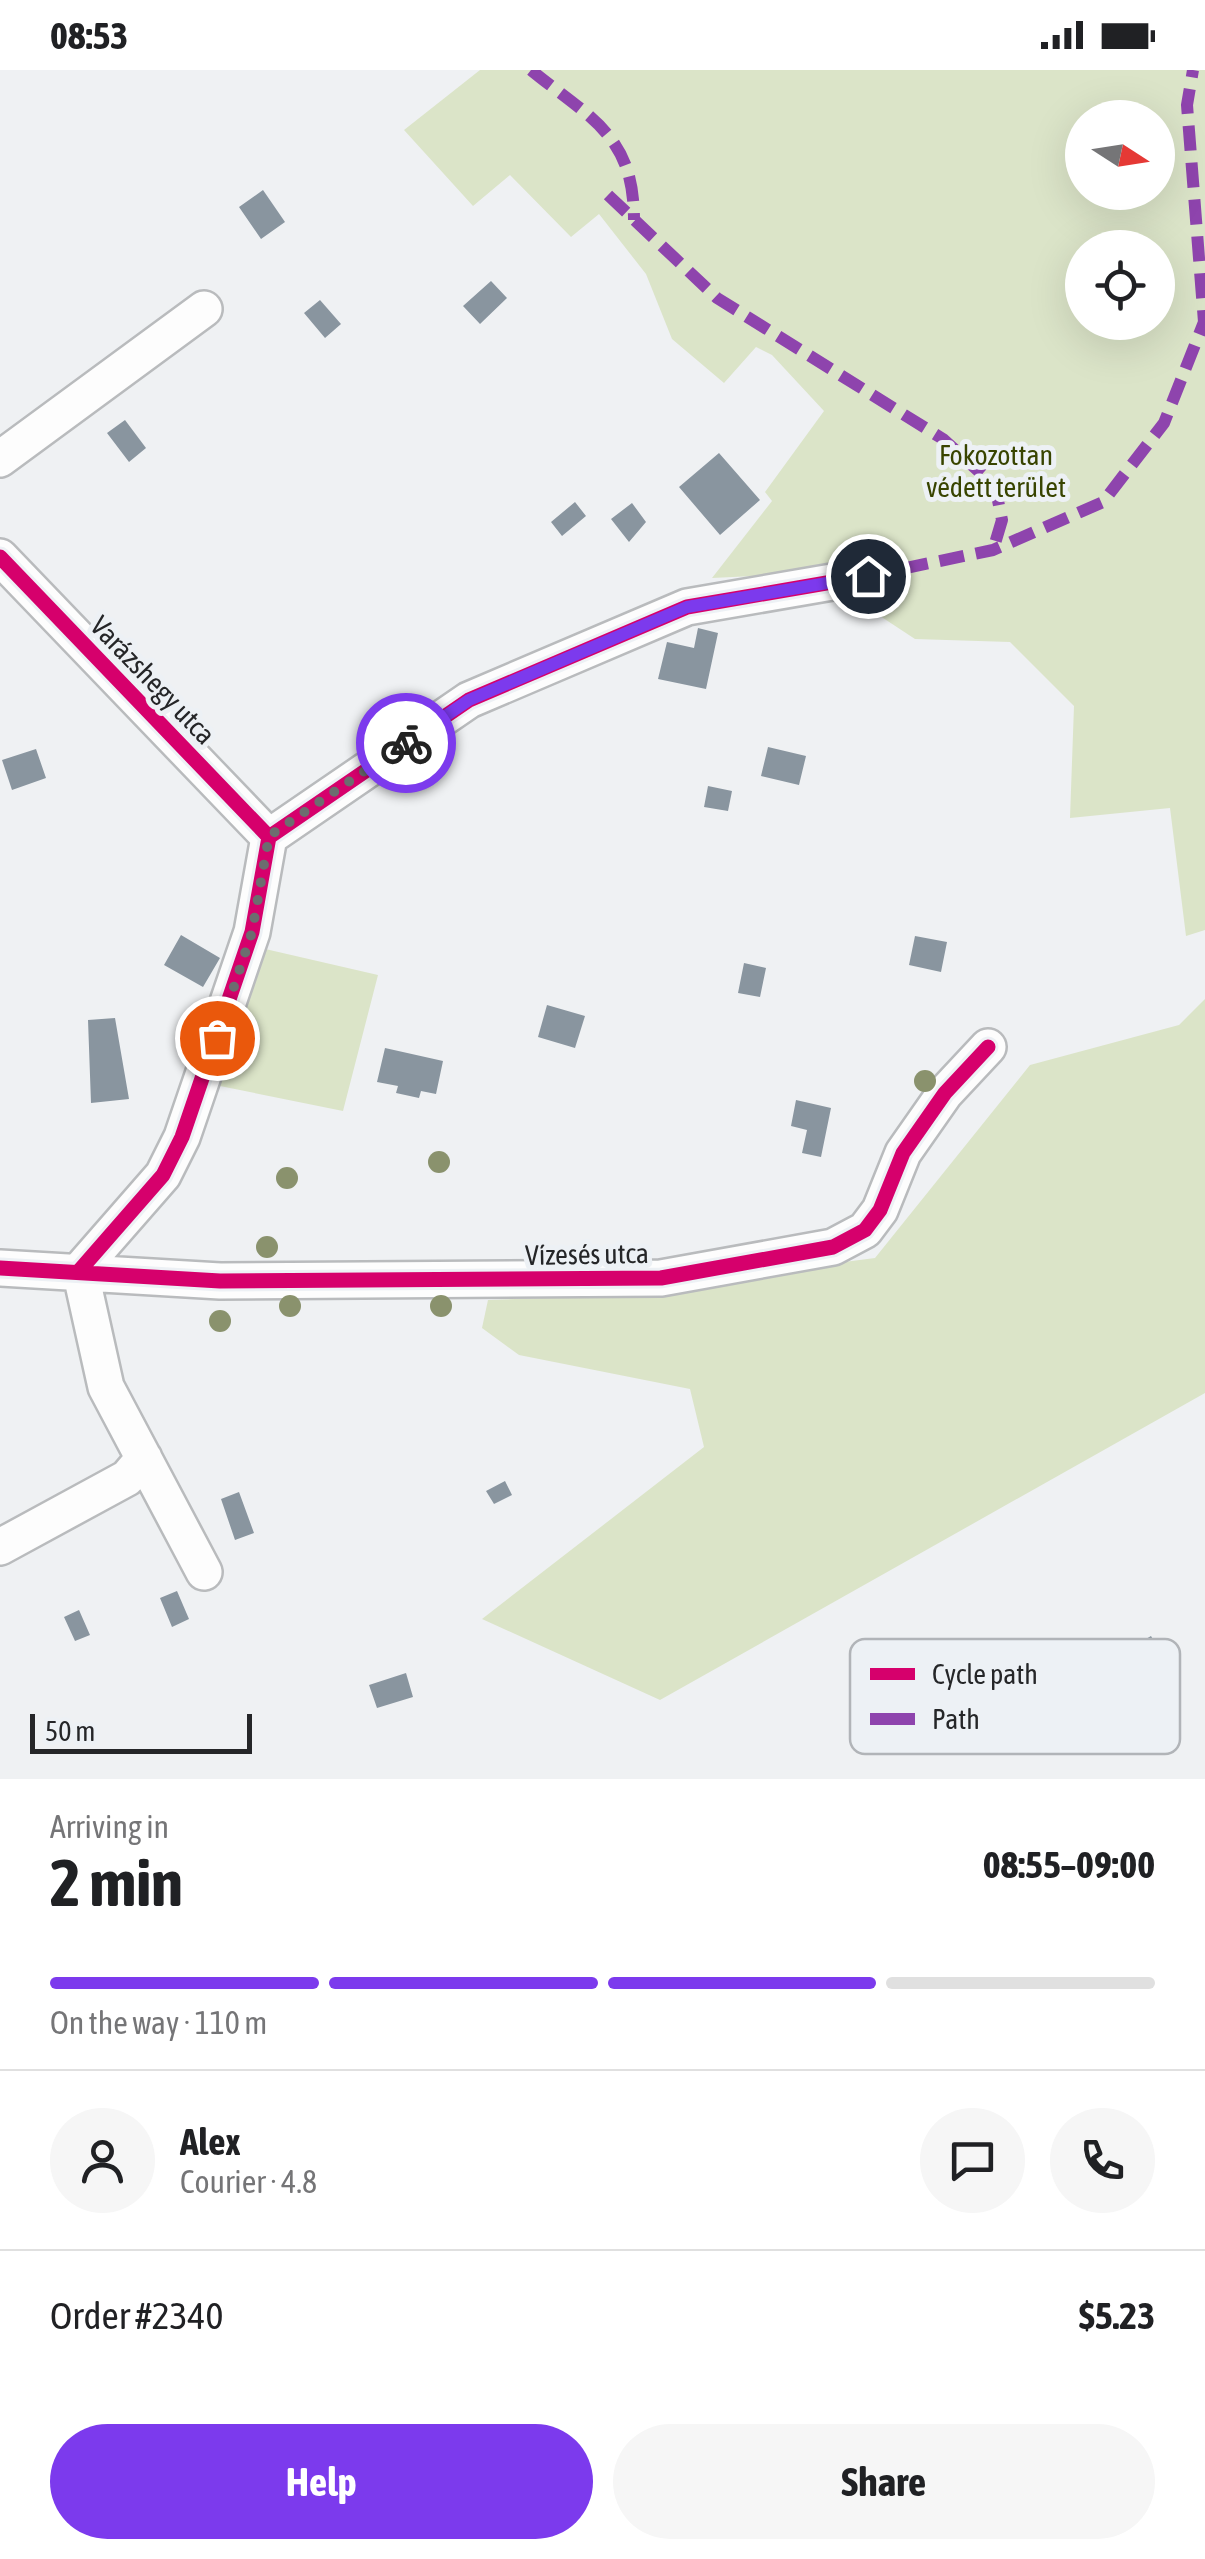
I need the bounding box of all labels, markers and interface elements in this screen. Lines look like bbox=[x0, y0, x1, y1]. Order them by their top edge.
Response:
text: 08:53 bbox=[50, 14, 128, 57]
north arrow bbox=[1065, 100, 1175, 210]
map controls bbox=[1065, 100, 1175, 340]
button: locate bbox=[1065, 230, 1175, 340]
park label: Fokozottan védett terület bbox=[926, 439, 1066, 503]
pin bbox=[826, 534, 911, 619]
icon: home bbox=[841, 549, 896, 604]
street label: Varázshegy utca bbox=[84, 610, 222, 750]
courier bbox=[356, 693, 456, 793]
icon: bike bbox=[379, 716, 434, 771]
pin bbox=[175, 996, 260, 1081]
icon: bag bbox=[190, 1011, 245, 1066]
street label: Vízesés utca bbox=[525, 1237, 649, 1271]
legend bbox=[850, 1639, 1180, 1754]
text: Cycle path bbox=[932, 1658, 1038, 1690]
text: Path bbox=[932, 1703, 980, 1735]
scale bar bbox=[30, 1709, 252, 1754]
text: 50 m bbox=[45, 1715, 95, 1747]
text: Arriving in bbox=[50, 1808, 169, 1845]
text: 08:55–09:00 bbox=[983, 1843, 1155, 1886]
text: 2 min bbox=[50, 1845, 183, 1920]
text: On the way · 110 m bbox=[50, 2004, 267, 2041]
button: person bbox=[50, 2108, 155, 2213]
button: chat bbox=[920, 2108, 1025, 2213]
button: phone bbox=[1050, 2108, 1155, 2213]
text: Alex bbox=[180, 2120, 241, 2163]
text: Courier · 4.8 bbox=[180, 2163, 317, 2200]
text: Order #2340 bbox=[50, 2294, 223, 2337]
text: $5.23 bbox=[1079, 2294, 1155, 2337]
button: Help bbox=[50, 2424, 593, 2539]
button: Share bbox=[613, 2424, 1155, 2539]

